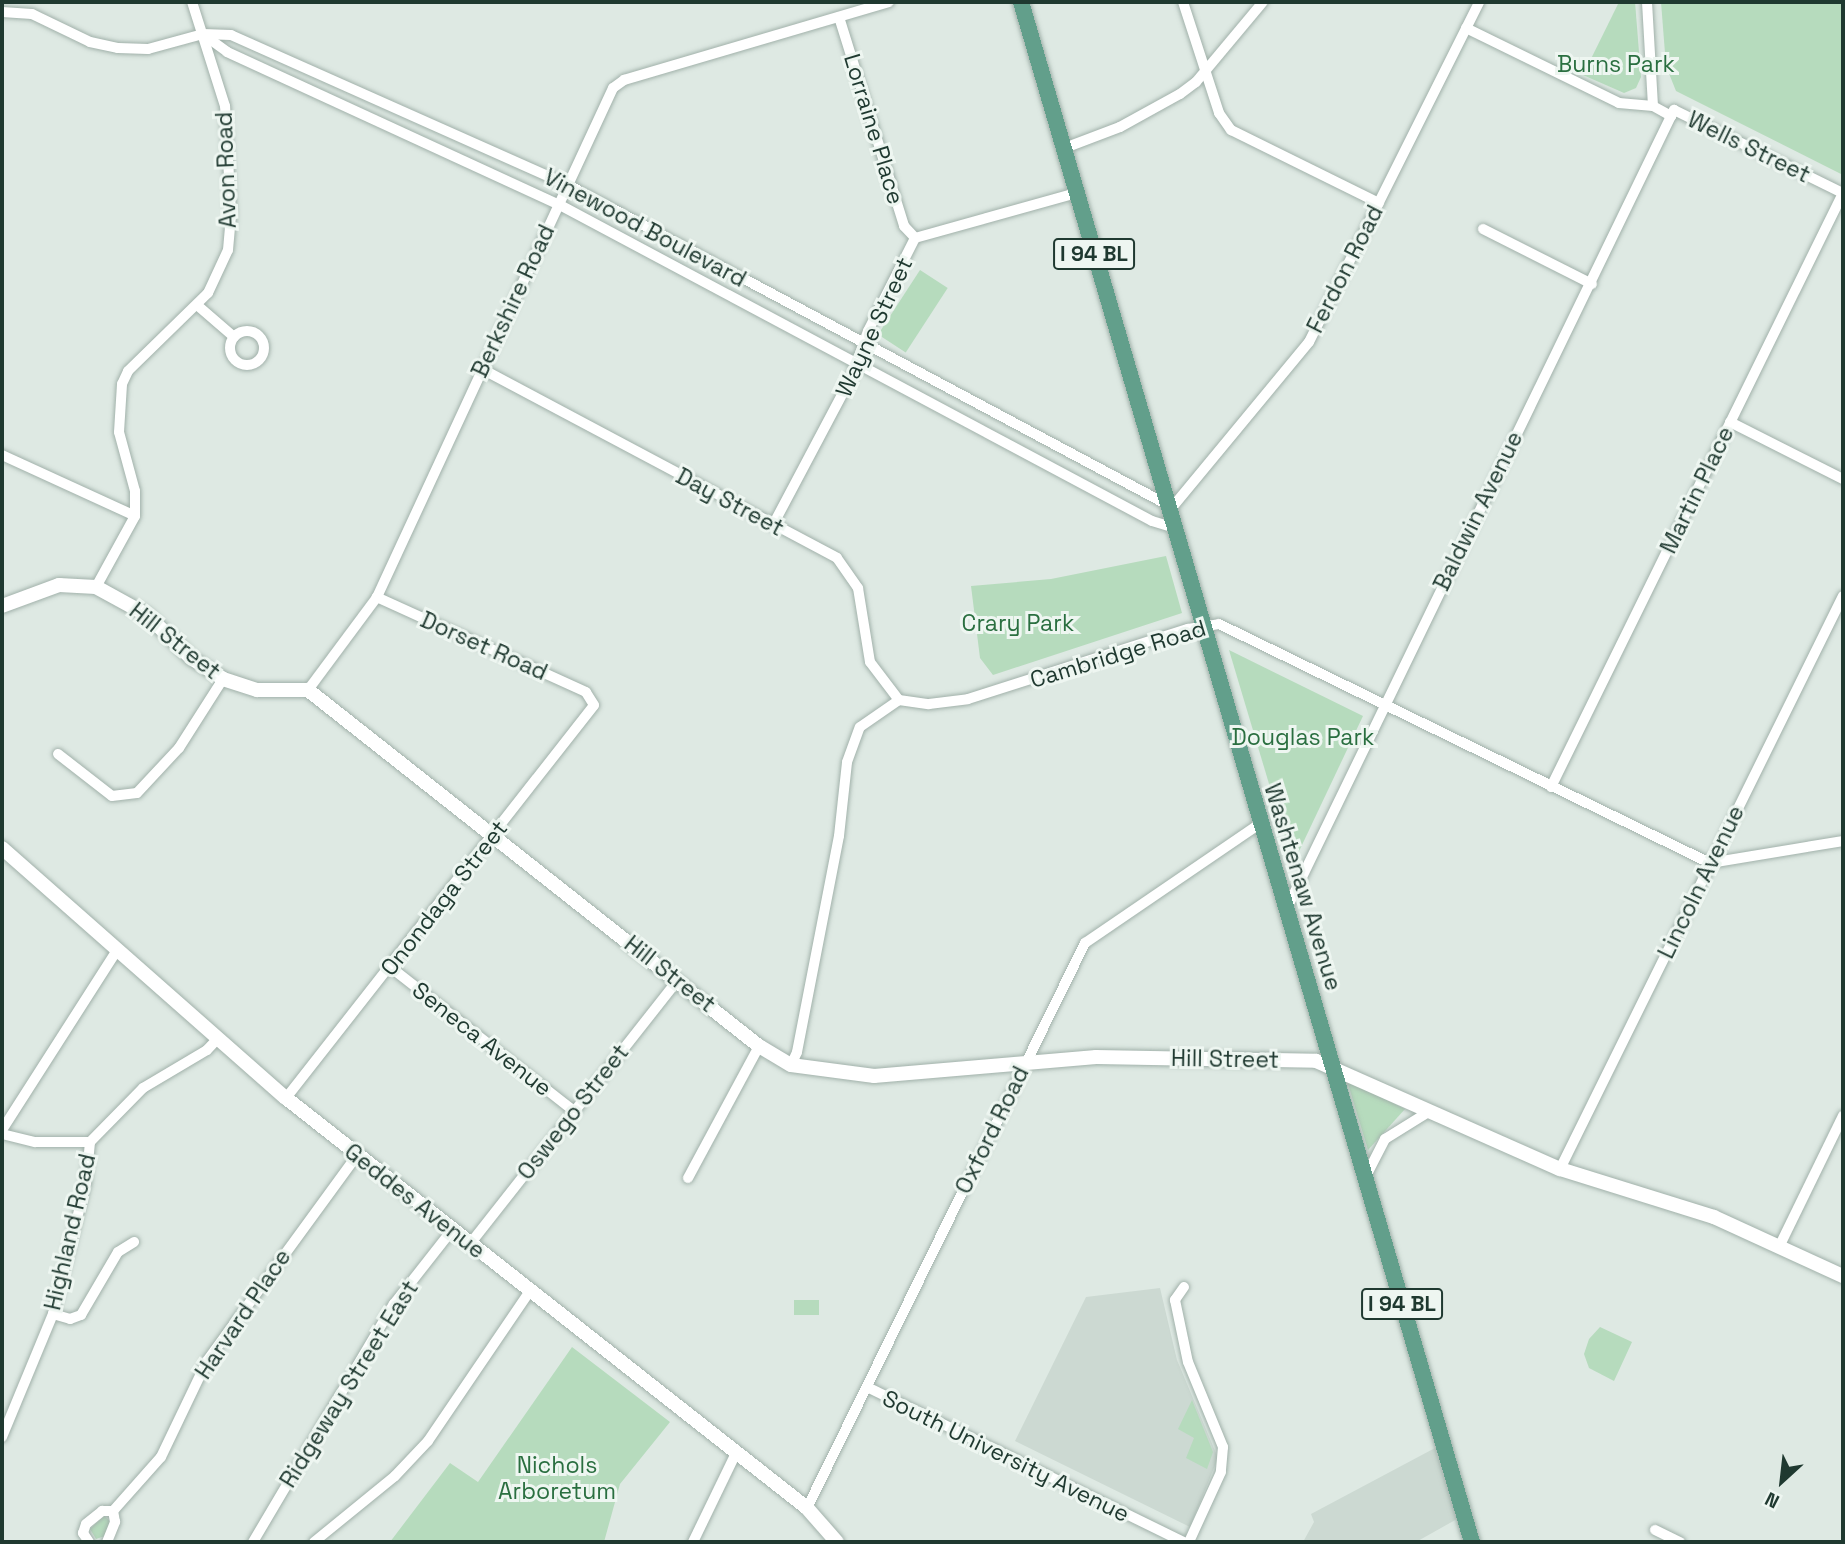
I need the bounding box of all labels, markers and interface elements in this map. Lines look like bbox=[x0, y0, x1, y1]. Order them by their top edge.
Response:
street label: Lorraine Place bbox=[838, 50, 910, 208]
park label: Burns Park bbox=[1557, 50, 1675, 78]
street label: Wells Street bbox=[1683, 105, 1815, 189]
street label: Avon Road bbox=[210, 111, 242, 229]
street label: Vinewood Boulevard bbox=[539, 163, 751, 293]
street label: Ferdon Road bbox=[1301, 201, 1389, 337]
street label: Berkshire Road bbox=[465, 220, 561, 382]
road number: I 94 BL bbox=[1052, 236, 1136, 272]
street label: Wayne Street bbox=[830, 253, 918, 401]
street label: Martin Place bbox=[1654, 422, 1740, 558]
street label: Baldwin Avenue bbox=[1427, 427, 1529, 595]
street label: Day Street bbox=[671, 462, 789, 542]
street label: Hill Street bbox=[124, 597, 226, 685]
street label: Dorset Road bbox=[416, 606, 552, 686]
park label: Crary Park bbox=[962, 609, 1074, 637]
street label: Cambridge Road bbox=[1027, 614, 1209, 694]
park label: Douglas Park bbox=[1232, 723, 1374, 751]
street label: Washtenaw Avenue bbox=[1258, 780, 1348, 994]
street label: Lincoln Avenue bbox=[1652, 801, 1750, 963]
street label: Onondaga Street bbox=[375, 815, 513, 981]
street label: Hill Street bbox=[619, 930, 721, 1018]
street label: Seneca Avenue bbox=[407, 976, 557, 1102]
street label: Oswego Street bbox=[512, 1039, 634, 1185]
street label: Hill Street bbox=[1171, 1044, 1279, 1074]
street label: Oxford Road bbox=[949, 1062, 1035, 1198]
street label: Geddes Avenue bbox=[339, 1137, 491, 1265]
street label: Highland Road bbox=[39, 1151, 101, 1313]
street label: Harvard Place bbox=[189, 1244, 297, 1384]
street label: Ridgeway Street East bbox=[274, 1275, 424, 1493]
road number: I 94 BL bbox=[1360, 1286, 1444, 1322]
street label: South University Avenue bbox=[878, 1384, 1134, 1528]
north arrow bbox=[1747, 1446, 1817, 1516]
park label: Nichols Arboretum bbox=[498, 1451, 616, 1505]
text: N bbox=[1761, 1486, 1784, 1514]

